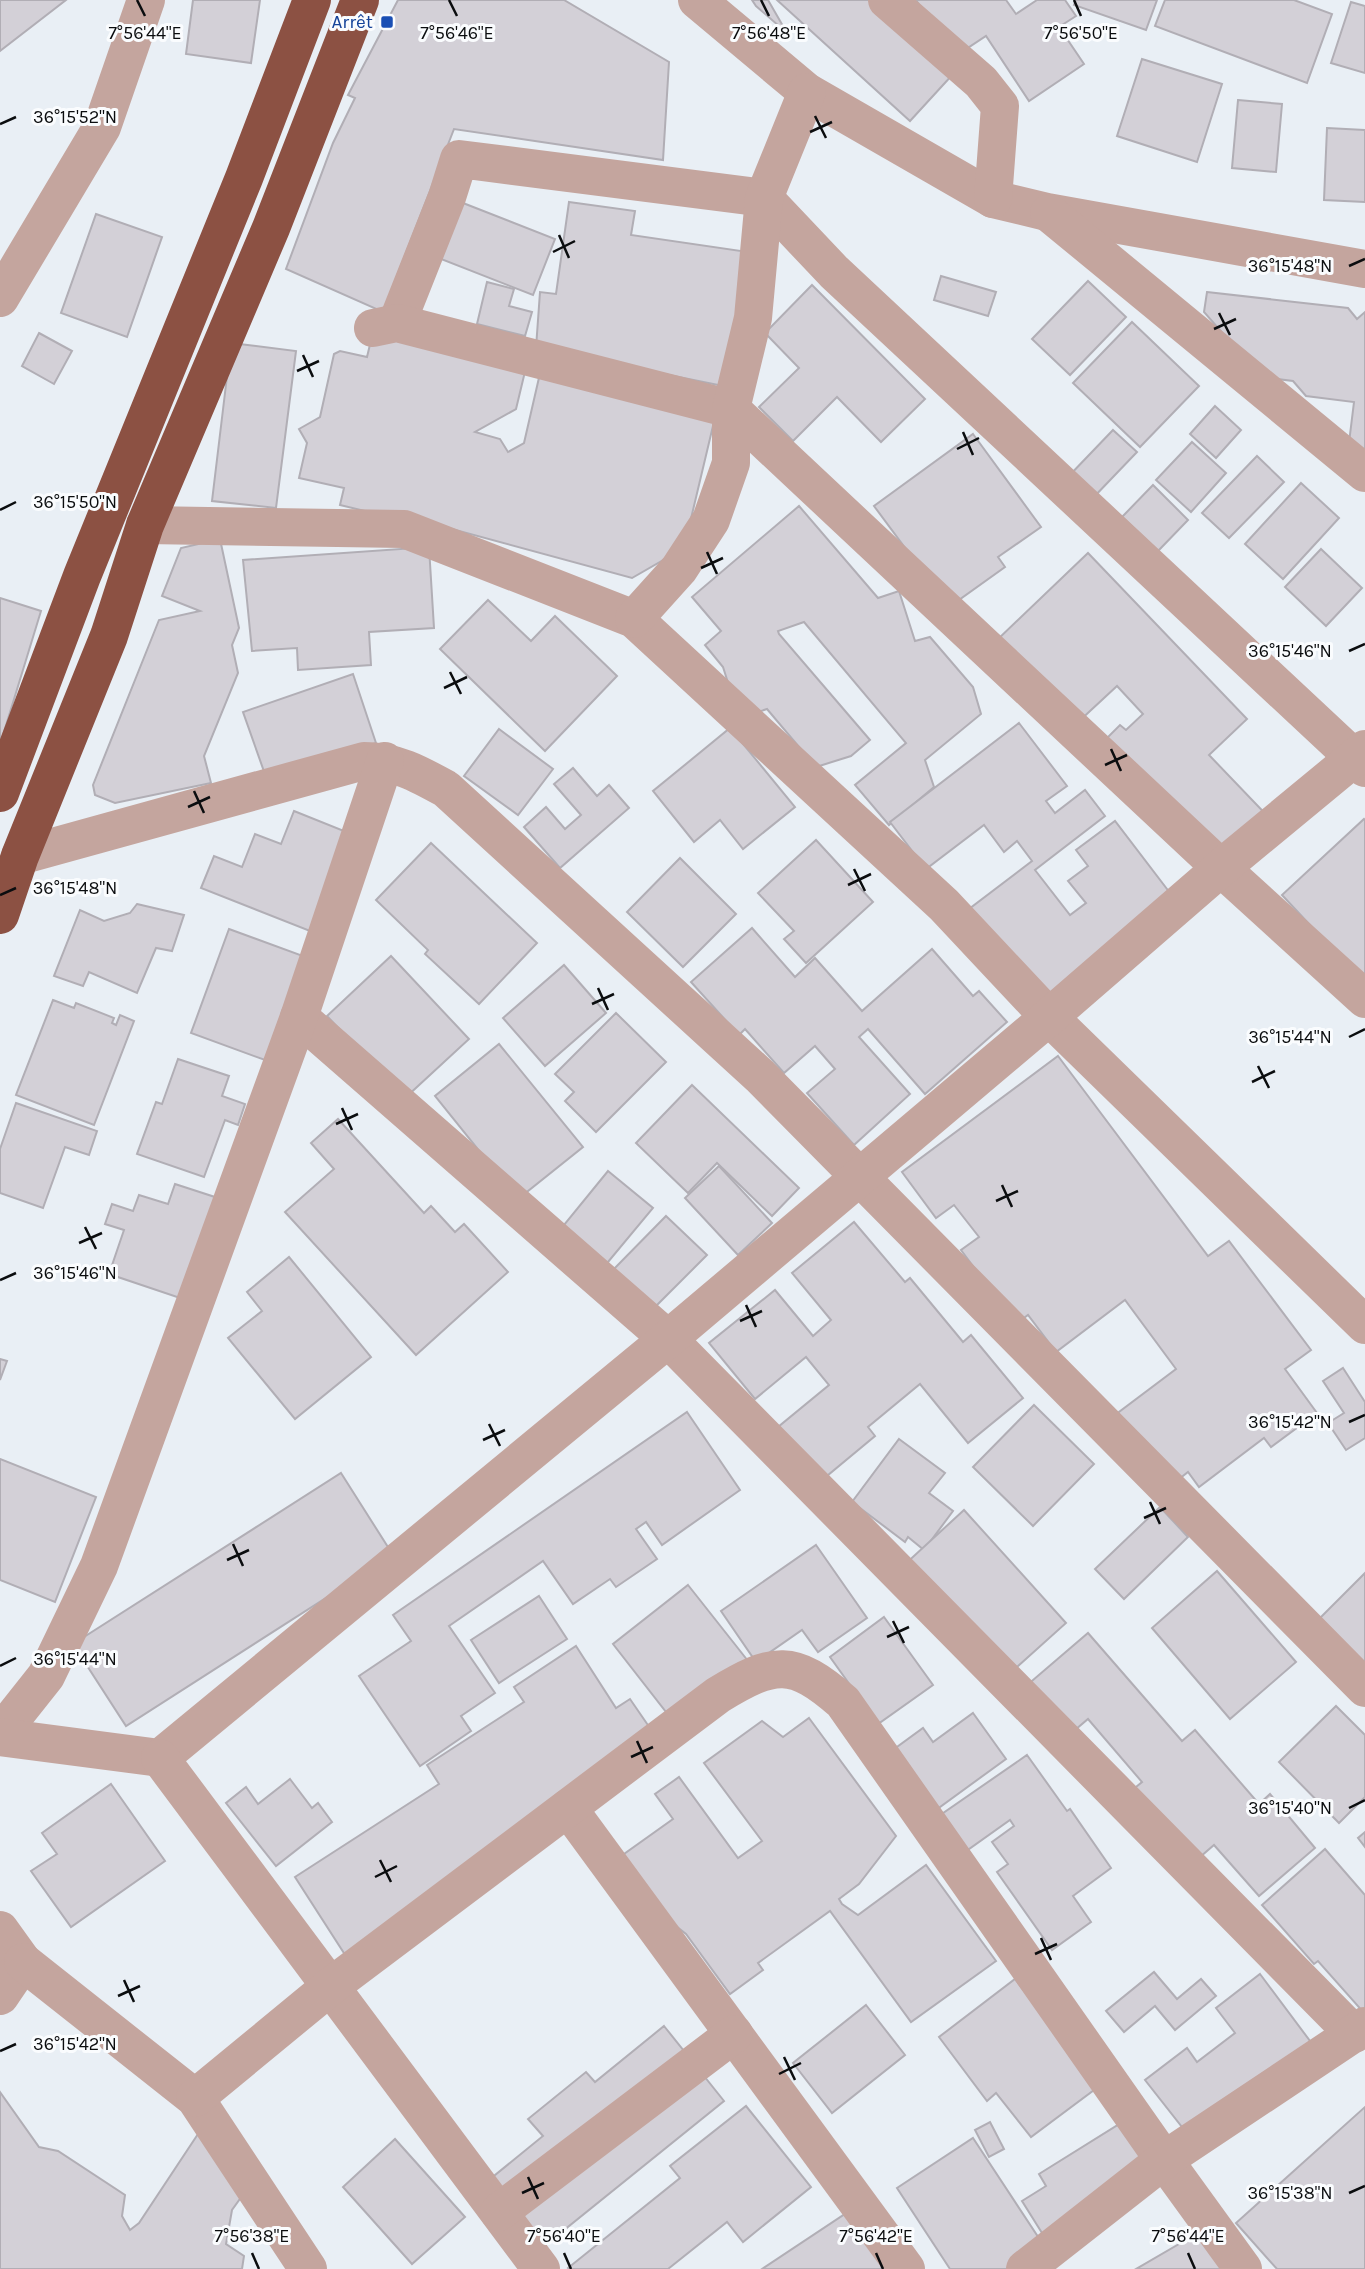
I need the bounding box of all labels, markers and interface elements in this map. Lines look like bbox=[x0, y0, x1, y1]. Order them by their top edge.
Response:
place label: Arrêt bbox=[331, 11, 373, 33]
marker: Arrêt bbox=[379, 14, 395, 30]
text: 7°56'44"E bbox=[108, 22, 182, 44]
text: 7°56'46"E bbox=[420, 22, 494, 44]
text: 7°56'48"E bbox=[732, 22, 806, 44]
text: 7°56'50"E bbox=[1044, 22, 1118, 44]
text: 36°15'52"N bbox=[33, 106, 117, 128]
text: 36°15'48"N bbox=[1248, 255, 1332, 277]
text: 36°15'50"N bbox=[33, 491, 117, 513]
text: 36°15'46"N bbox=[1248, 640, 1332, 662]
text: 36°15'48"N bbox=[33, 877, 117, 899]
text: 36°15'44"N bbox=[1248, 1026, 1332, 1048]
text: 36°15'46"N bbox=[33, 1262, 117, 1284]
text: 36°15'42"N bbox=[1248, 1411, 1332, 1433]
text: 36°15'44"N bbox=[33, 1648, 117, 1670]
text: 36°15'40"N bbox=[1248, 1797, 1332, 1819]
text: 36°15'42"N bbox=[33, 2033, 117, 2055]
text: 36°15'38"N bbox=[1247, 2182, 1333, 2204]
text: 7°56'38"E bbox=[215, 2225, 289, 2247]
text: 7°56'40"E bbox=[527, 2225, 601, 2247]
text: 7°56'42"E bbox=[839, 2225, 913, 2247]
text: 7°56'44"E bbox=[1151, 2225, 1225, 2247]

